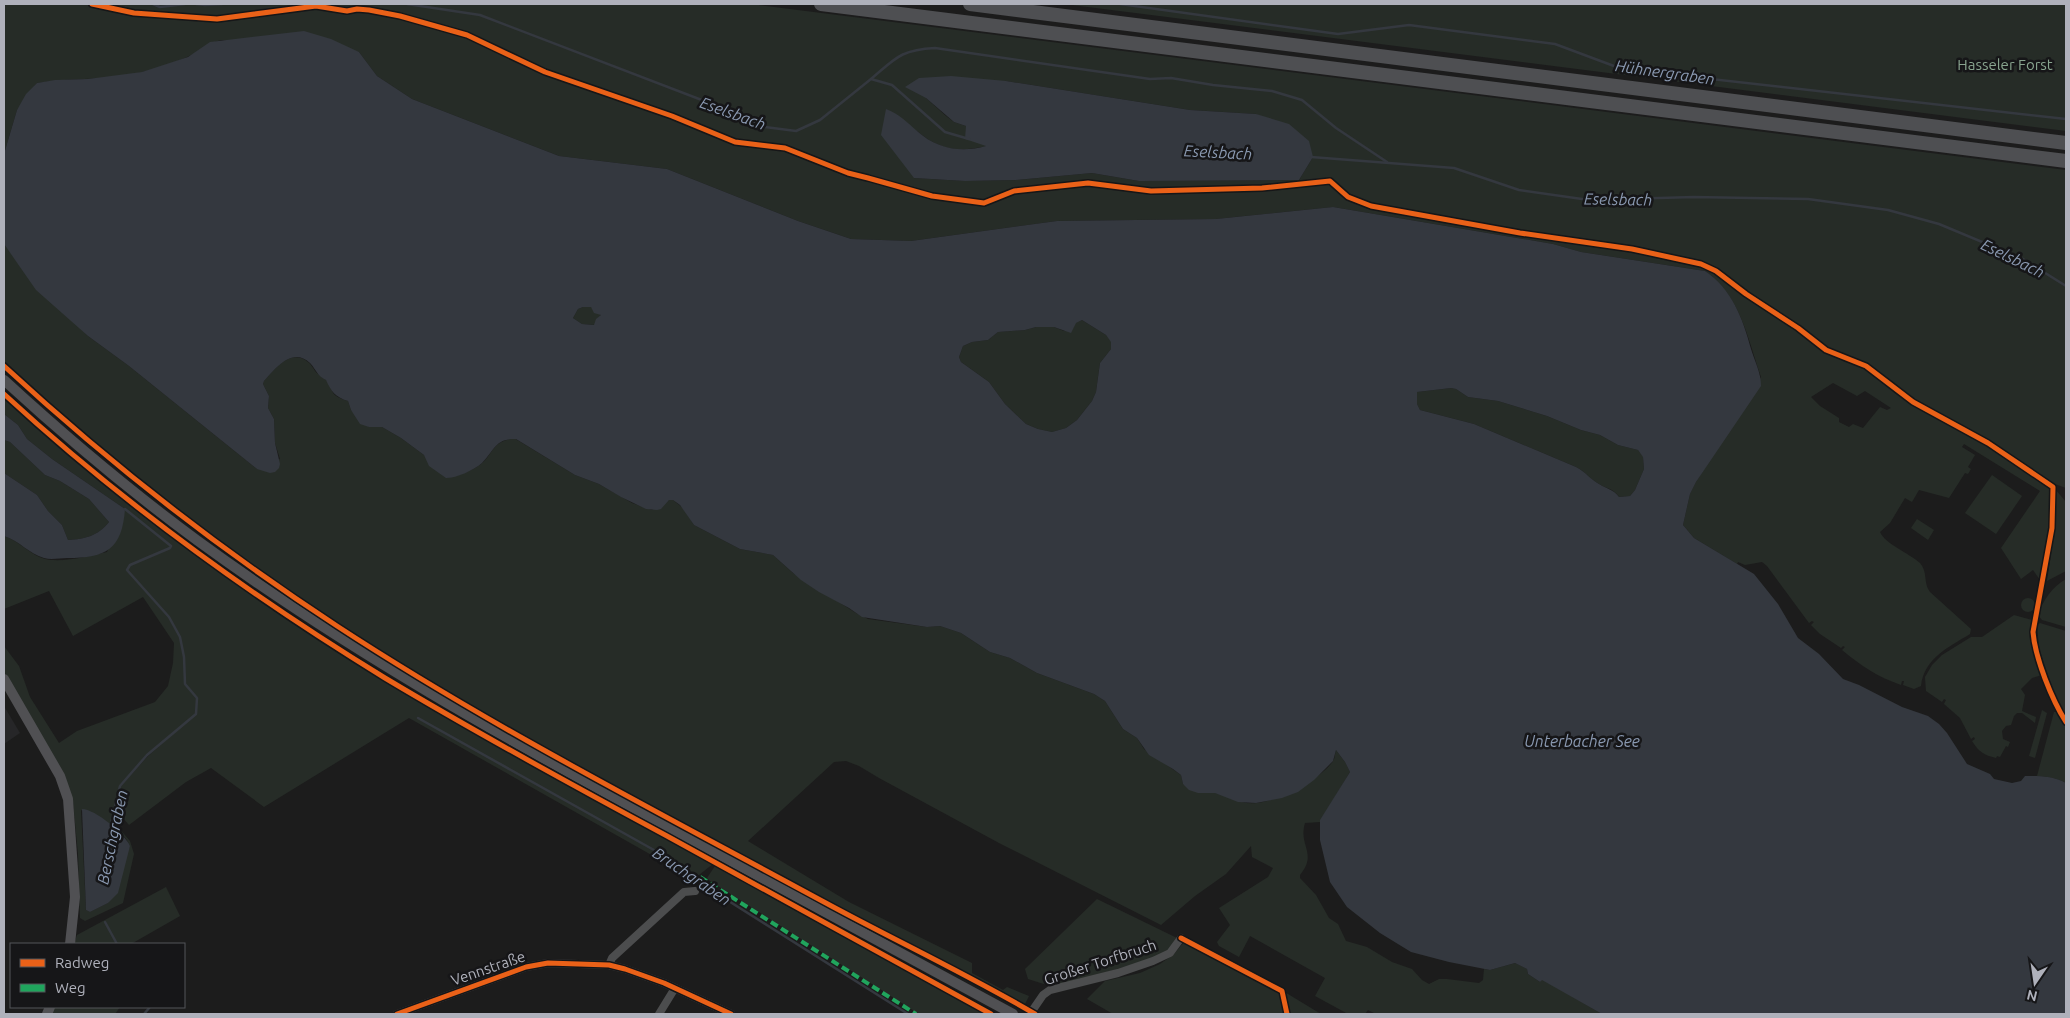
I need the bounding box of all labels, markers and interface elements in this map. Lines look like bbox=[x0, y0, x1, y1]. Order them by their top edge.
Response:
water label: Hühnergraben bbox=[1614, 56, 1716, 88]
park label: Hasseler Forst bbox=[1957, 56, 2053, 73]
water label: Eselsbach bbox=[698, 93, 768, 133]
water label: Eselsbach bbox=[1183, 141, 1253, 163]
water label: Eselsbach bbox=[1584, 189, 1652, 209]
water label: Eselsbach bbox=[1978, 235, 2048, 281]
water label: Unterbacher See bbox=[1524, 732, 1640, 750]
water label: Berschgraben bbox=[93, 788, 131, 886]
water label: Bruchgraben bbox=[650, 843, 734, 909]
street label: Großer Torfbruch bbox=[1042, 936, 1158, 988]
legend bbox=[10, 943, 185, 1008]
street label: Vennstraße bbox=[449, 947, 527, 989]
text: Radweg bbox=[55, 954, 109, 971]
north arrow bbox=[2010, 958, 2060, 1008]
text: Weg bbox=[55, 979, 86, 996]
text: N bbox=[2025, 987, 2039, 1005]

